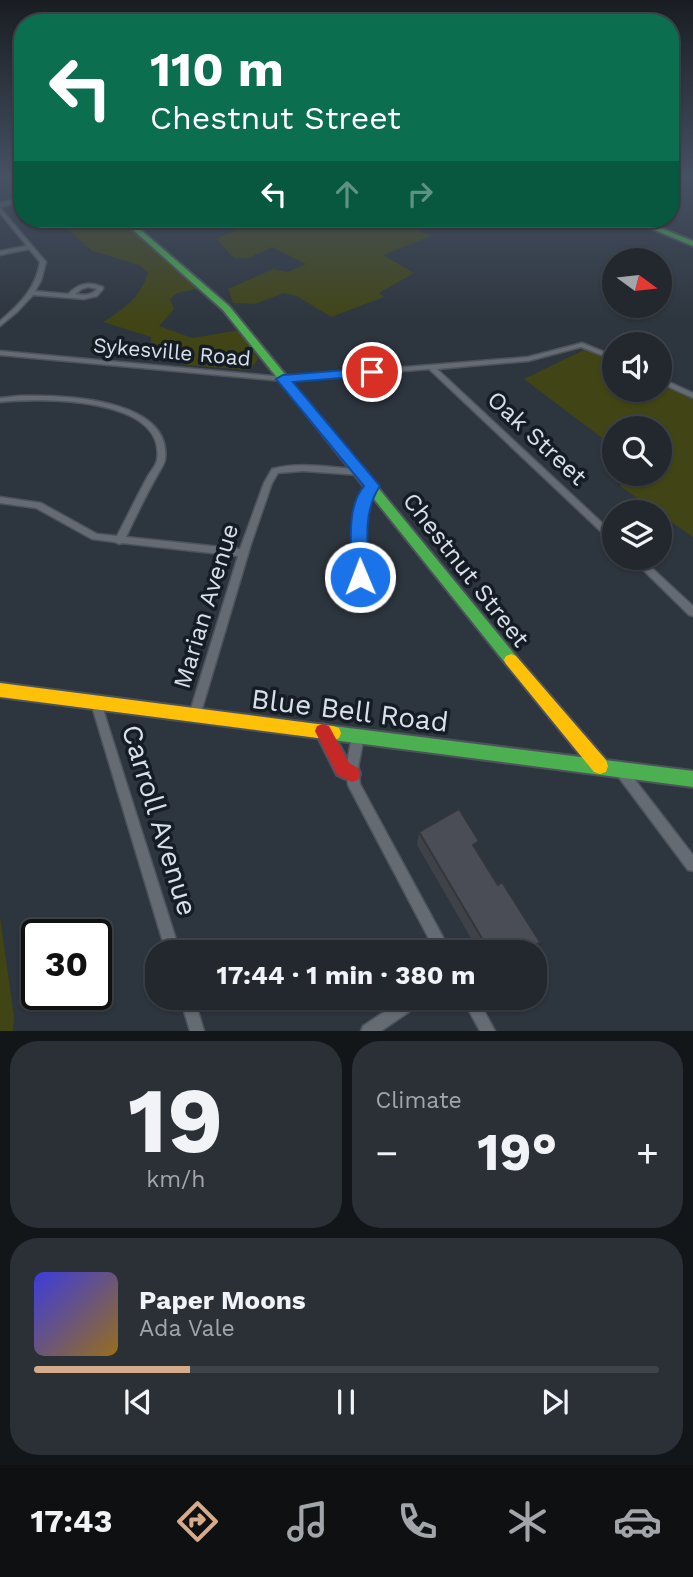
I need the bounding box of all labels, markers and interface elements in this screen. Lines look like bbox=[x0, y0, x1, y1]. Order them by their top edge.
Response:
text: 110 m bbox=[150, 40, 284, 98]
icon: left bbox=[35, 42, 126, 133]
text: Chestnut Street bbox=[150, 99, 401, 137]
icon: left bbox=[255, 175, 293, 213]
icon: ahead bbox=[328, 175, 366, 213]
icon: right bbox=[401, 175, 439, 213]
north arrow bbox=[602, 248, 672, 318]
map controls bbox=[602, 248, 672, 570]
street label: Sykesville Road bbox=[92, 332, 252, 371]
button: sound bbox=[602, 332, 672, 402]
pin bbox=[342, 342, 402, 402]
icon: arrive bbox=[353, 353, 391, 391]
street label: Oak Street bbox=[482, 385, 592, 491]
button: search bbox=[602, 416, 672, 486]
street label: Chestnut Street bbox=[397, 487, 535, 653]
button: layers bbox=[602, 500, 672, 570]
street label: Marian Avenue bbox=[168, 520, 244, 692]
position arrow bbox=[323, 540, 397, 614]
street label: Blue Bell Road bbox=[250, 682, 450, 739]
street label: Carroll Avenue bbox=[115, 721, 204, 920]
speed limit sign: 30 bbox=[21, 919, 112, 1010]
text: 17:44 · 1 min · 380 m bbox=[217, 960, 475, 990]
text: 19 bbox=[128, 1067, 223, 1174]
text: Climate bbox=[376, 1087, 462, 1114]
text: 19° bbox=[477, 1122, 557, 1183]
text: − bbox=[376, 1131, 398, 1175]
text: + bbox=[636, 1131, 659, 1175]
text: km/h bbox=[146, 1166, 205, 1193]
text: Paper Moons bbox=[139, 1285, 306, 1315]
text: Ada Vale bbox=[139, 1315, 235, 1342]
icon: previous bbox=[119, 1383, 157, 1421]
icon: pause bbox=[327, 1383, 365, 1421]
icon: next bbox=[536, 1383, 574, 1421]
icon: directions bbox=[173, 1497, 222, 1546]
icon: music bbox=[283, 1497, 332, 1546]
icon: phone bbox=[393, 1497, 442, 1546]
icon: climate bbox=[503, 1497, 552, 1546]
icon: car bbox=[613, 1497, 662, 1546]
text: 17:43 bbox=[31, 1502, 112, 1540]

